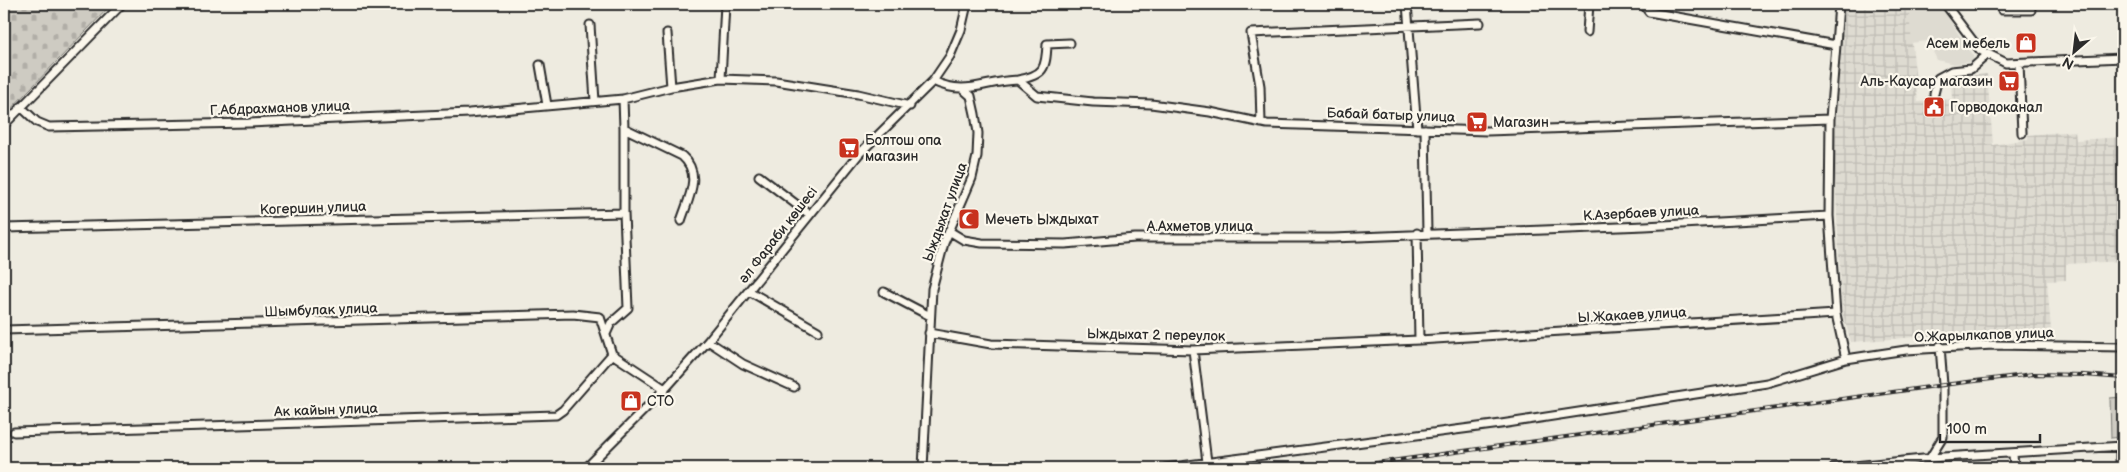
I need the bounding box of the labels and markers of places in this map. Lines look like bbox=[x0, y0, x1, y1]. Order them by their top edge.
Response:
shop icon: Асем мебель bbox=[2014, 31, 2038, 55]
place label: Асем мебель bbox=[1925, 35, 2010, 52]
supermarket icon: Аль-Каусар магазин bbox=[1997, 69, 2021, 93]
place label: Аль-Каусар магазин bbox=[1860, 73, 1993, 90]
public building icon: Горводоканал bbox=[1922, 95, 1946, 119]
place label: Горводоканал bbox=[1950, 99, 2043, 116]
supermarket icon: Магазин bbox=[1465, 110, 1489, 134]
place label: Магазин bbox=[1493, 114, 1549, 131]
place label: Болтош опа магазин bbox=[865, 132, 942, 165]
supermarket icon: Болтош опа магазин bbox=[837, 136, 861, 160]
mosque icon: Мечеть Ыждыхат bbox=[957, 207, 981, 231]
place label: Мечеть Ыждыхат bbox=[985, 211, 1099, 228]
shop icon: СТО bbox=[619, 389, 643, 413]
place label: СТО bbox=[647, 393, 674, 410]

